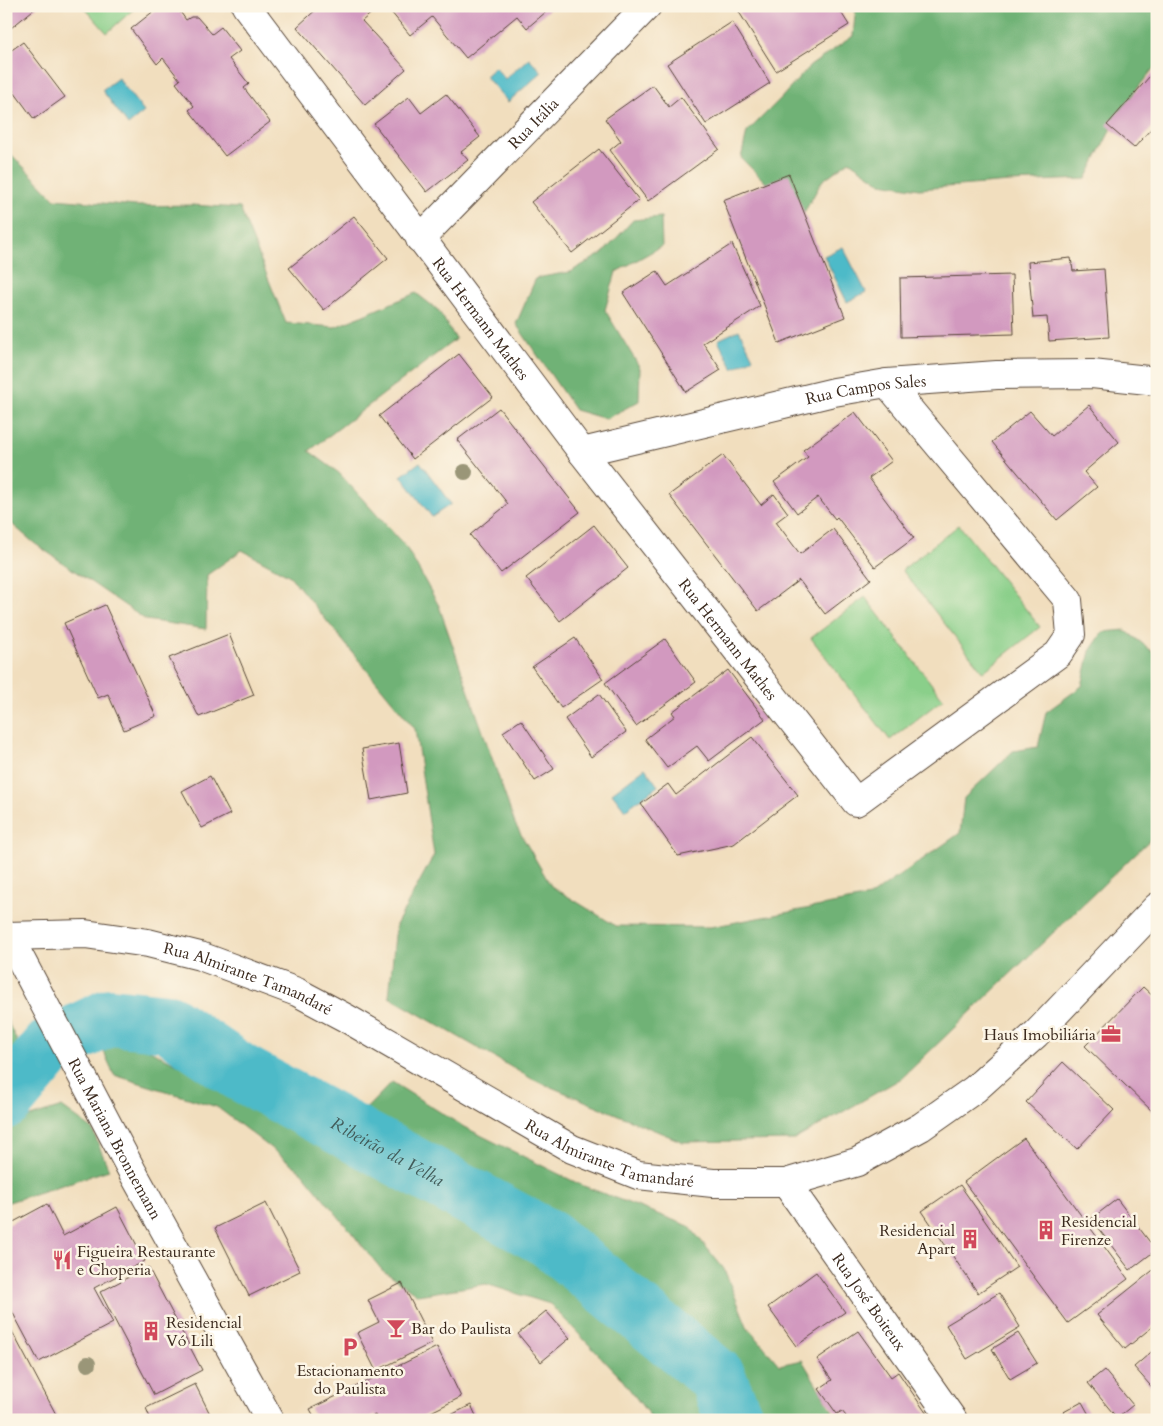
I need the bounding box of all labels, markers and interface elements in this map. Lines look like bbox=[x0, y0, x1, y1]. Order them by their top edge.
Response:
street label: Rua Itália bbox=[504, 93, 564, 154]
street label: Rua Hermann Mathes bbox=[427, 253, 534, 385]
street label: Rua Campos Sales bbox=[803, 370, 927, 410]
street label: Rua Hermann Mathes bbox=[673, 574, 782, 705]
street label: Rua Almirante Tamandaré bbox=[161, 937, 336, 1021]
office icon: Haus Imobiliária bbox=[1100, 1023, 1122, 1045]
place label: Haus Imobiliária bbox=[984, 1024, 1096, 1046]
street label: Rua Mariana Bronnemann bbox=[62, 1054, 167, 1224]
water label: Ribeirão da Velha bbox=[326, 1111, 448, 1193]
street label: Rua Almirante Tamandaré bbox=[521, 1114, 695, 1193]
place label: Residencial Firenze bbox=[1061, 1211, 1137, 1251]
building icon: Residencial Firenze bbox=[1035, 1219, 1057, 1241]
place label: Residencial Apart bbox=[879, 1220, 955, 1260]
building icon: Residencial Apart bbox=[959, 1228, 981, 1250]
place label: Figueira Restaurante e Choperia bbox=[77, 1241, 216, 1281]
restaurant icon: Figueira Restaurante e Choperia bbox=[51, 1249, 73, 1271]
street label: Rua José Boiteux bbox=[827, 1249, 911, 1356]
place label: Residencial Vó Lili bbox=[166, 1312, 242, 1352]
bar icon: Bar do Paulista bbox=[385, 1317, 407, 1339]
place label: Bar do Paulista bbox=[411, 1318, 512, 1340]
building icon: Residencial Vó Lili bbox=[140, 1320, 162, 1342]
parking icon: Estacionamento do Paulista bbox=[339, 1336, 361, 1358]
place label: Estacionamento do Paulista bbox=[296, 1360, 404, 1400]

